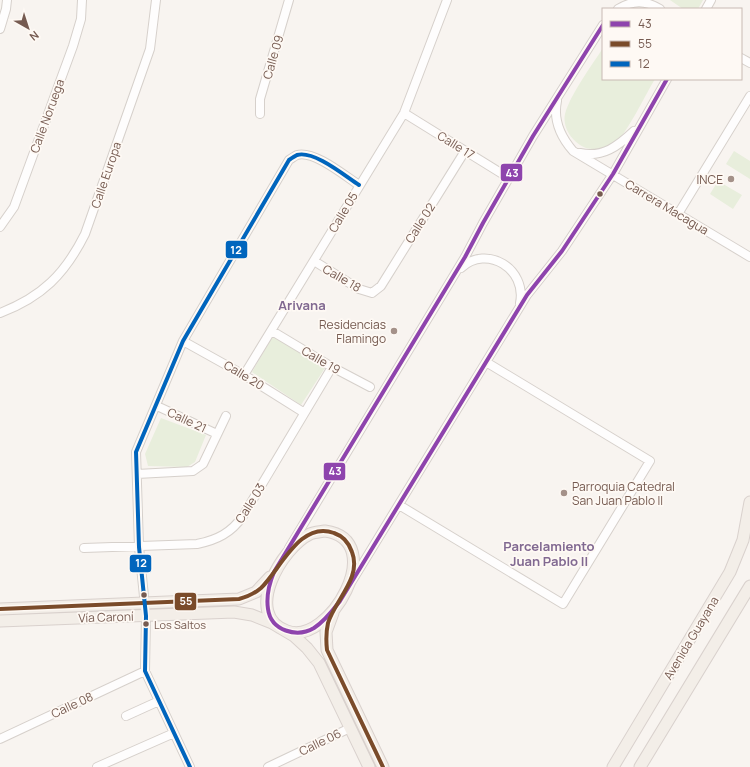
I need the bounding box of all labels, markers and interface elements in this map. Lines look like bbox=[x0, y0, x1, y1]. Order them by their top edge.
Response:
north arrow bbox=[8, 8, 48, 48]
legend bbox=[602, 8, 742, 80]
text: 43 bbox=[638, 15, 652, 32]
text: N bbox=[27, 28, 42, 45]
street label: Calle 09 bbox=[259, 33, 287, 81]
text: 55 bbox=[638, 35, 652, 52]
text: 12 bbox=[638, 55, 650, 72]
street label: Calle Noruega bbox=[26, 77, 68, 155]
street label: Calle 17 bbox=[434, 127, 478, 163]
street label: Calle Europa bbox=[87, 139, 125, 211]
line badge: 43 bbox=[500, 163, 523, 182]
text: 43 bbox=[505, 165, 519, 180]
place label: INCE bbox=[697, 171, 723, 188]
marker: INCE bbox=[726, 174, 736, 184]
street label: Carrera Macagua bbox=[622, 175, 712, 239]
street label: Calle 05 bbox=[324, 188, 362, 235]
unlabelled marker bbox=[595, 189, 605, 199]
street label: Calle 02 bbox=[401, 200, 439, 246]
line badge: 12 bbox=[225, 240, 248, 259]
text: 12 bbox=[230, 242, 242, 257]
street label: Calle 18 bbox=[320, 260, 364, 296]
district label: Arivana bbox=[278, 296, 326, 314]
place label: Residencias Flamingo bbox=[319, 316, 386, 347]
marker: Residencias Flamingo bbox=[389, 326, 399, 336]
street label: Calle 19 bbox=[298, 342, 344, 378]
street label: Calle 20 bbox=[221, 356, 267, 394]
street label: Calle 21 bbox=[164, 403, 210, 437]
line badge: 43 bbox=[323, 462, 346, 481]
text: 43 bbox=[328, 463, 342, 478]
place label: Parroquia Catedral San Juan Pablo II bbox=[572, 478, 675, 509]
street label: Calle 03 bbox=[231, 480, 269, 526]
marker: Parroquia Catedral San Juan Pablo II bbox=[559, 488, 569, 498]
district label: Parcelamiento Juan Pablo II bbox=[503, 537, 595, 570]
line badge: 12 bbox=[129, 554, 152, 573]
text: 12 bbox=[135, 555, 147, 570]
unlabelled marker bbox=[139, 590, 149, 600]
line badge: 55 bbox=[174, 592, 197, 611]
text: 55 bbox=[180, 593, 192, 608]
street label: Avenida Guayana bbox=[659, 593, 723, 683]
street label: Vía Caroní bbox=[78, 608, 134, 626]
place label: Los Saltos bbox=[154, 617, 206, 632]
marker: Los Saltos bbox=[141, 619, 151, 629]
street label: Calle 08 bbox=[48, 688, 96, 722]
street label: Calle 06 bbox=[296, 724, 344, 760]

